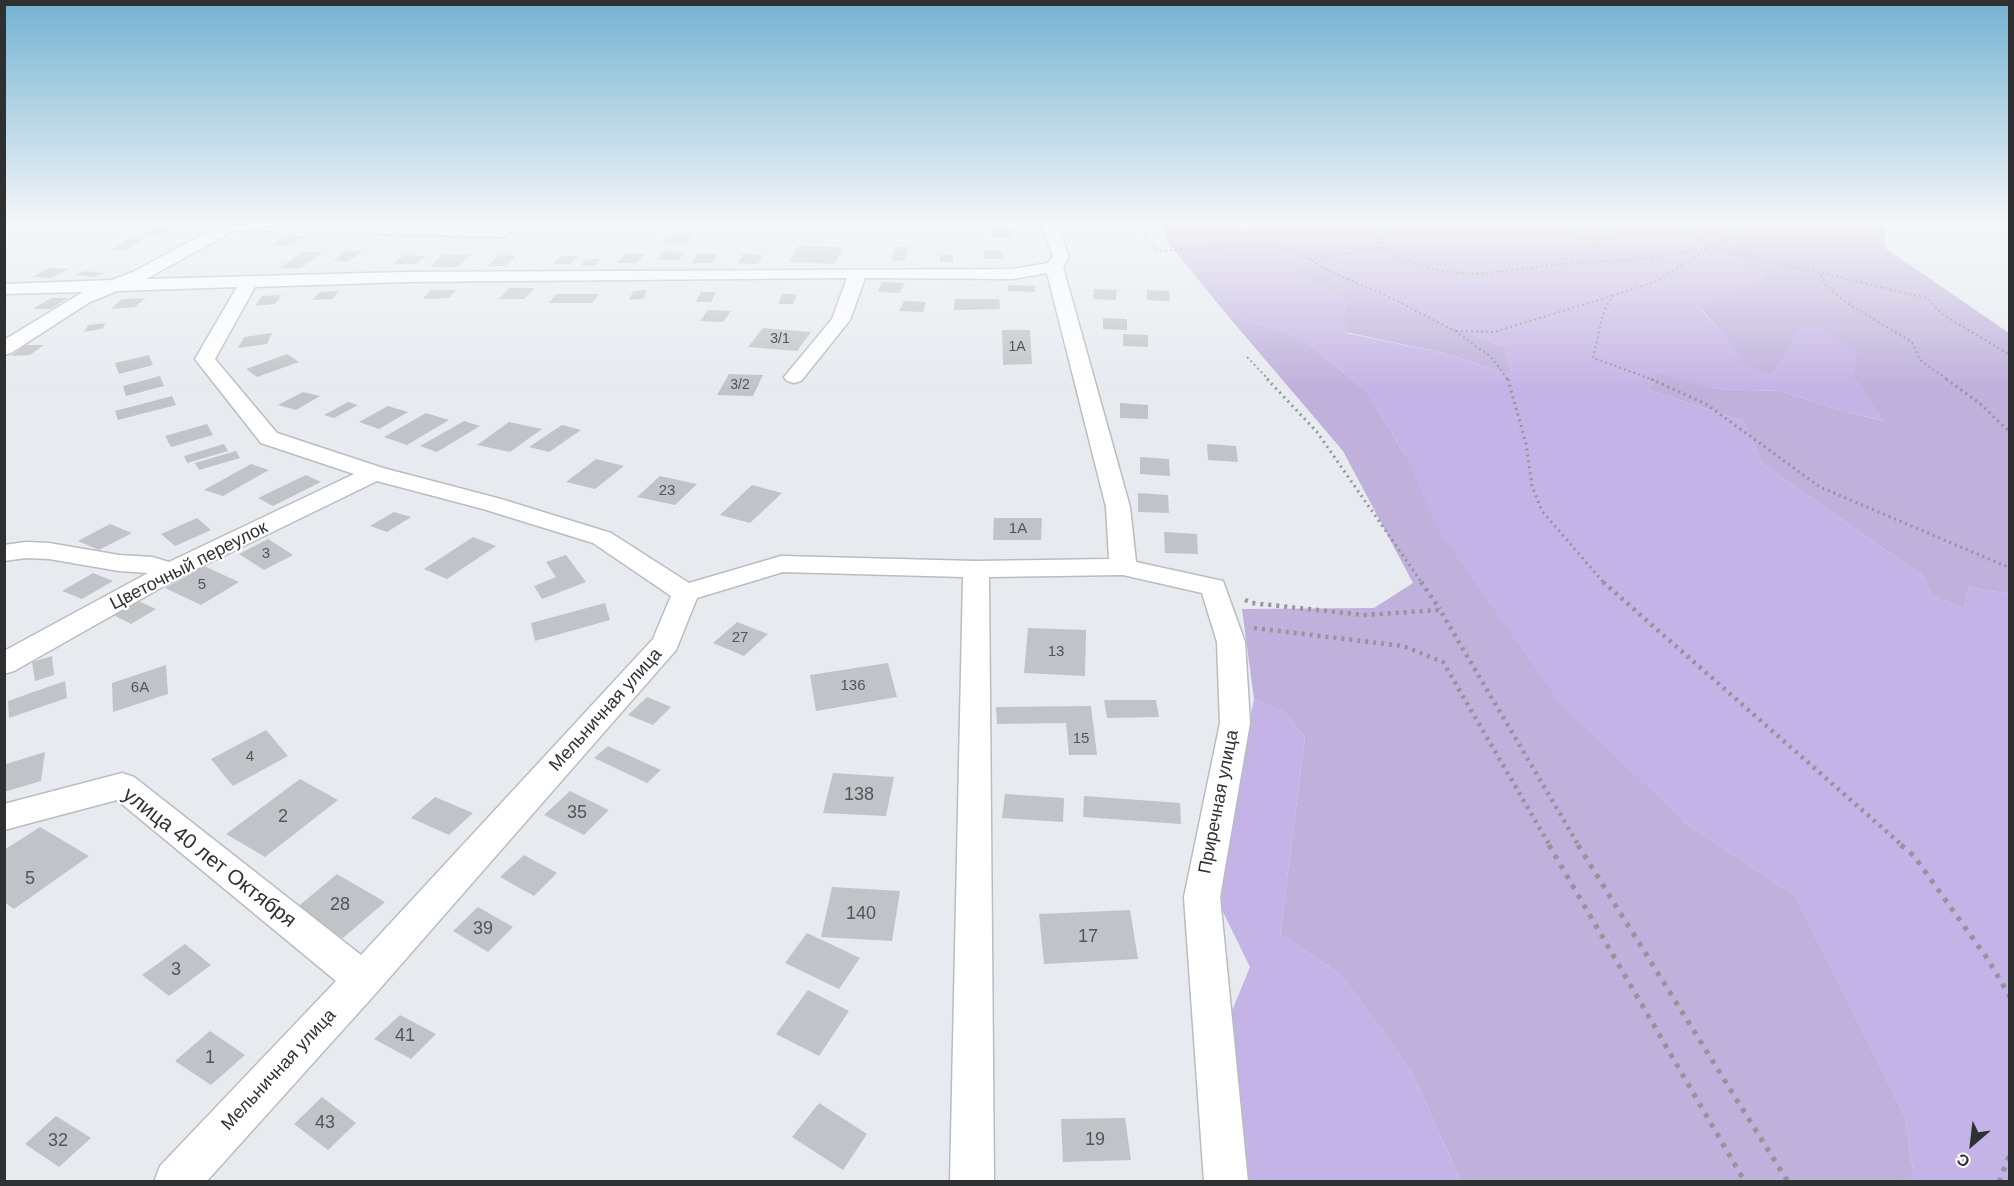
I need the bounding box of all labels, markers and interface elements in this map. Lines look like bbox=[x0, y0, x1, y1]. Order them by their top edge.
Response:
house number: 3/1 bbox=[770, 331, 790, 347]
house number: 1А bbox=[1008, 339, 1026, 355]
house number: 3/2 bbox=[730, 377, 750, 393]
house number: 23 bbox=[659, 482, 675, 500]
street label: Цветочный переулок bbox=[107, 517, 271, 615]
house number: 1А bbox=[1009, 520, 1027, 538]
house number: 3 bbox=[262, 545, 270, 563]
house number: 5 bbox=[198, 576, 206, 594]
house number: 27 bbox=[732, 629, 748, 647]
house number: 13 bbox=[1048, 643, 1064, 661]
street label: Мельничная улица bbox=[545, 644, 667, 776]
house number: 136 bbox=[840, 677, 866, 695]
house number: 6А bbox=[131, 679, 149, 697]
street label: Приречная улица bbox=[1194, 728, 1244, 876]
house number: 15 bbox=[1073, 730, 1089, 748]
house number: 4 bbox=[246, 748, 254, 766]
street label: улица 40 лет Октября bbox=[117, 782, 301, 934]
house number: 138 bbox=[844, 784, 874, 806]
house number: 35 bbox=[567, 802, 587, 824]
house number: 2 bbox=[278, 806, 288, 828]
house number: 5 bbox=[25, 868, 35, 890]
house number: 28 bbox=[330, 894, 350, 916]
house number: 140 bbox=[846, 903, 876, 925]
house number: 39 bbox=[473, 918, 493, 940]
house number: 17 bbox=[1078, 926, 1098, 948]
house number: 3 bbox=[171, 959, 181, 981]
street label: Мельничная улица bbox=[217, 1005, 341, 1135]
house number: 41 bbox=[395, 1025, 415, 1047]
house number: 1 bbox=[205, 1047, 215, 1069]
house number: 43 bbox=[315, 1112, 335, 1134]
north arrow bbox=[1942, 1114, 2002, 1174]
house number: 19 bbox=[1085, 1129, 1105, 1151]
house number: 32 bbox=[48, 1130, 68, 1152]
text: С bbox=[1954, 1150, 1972, 1171]

